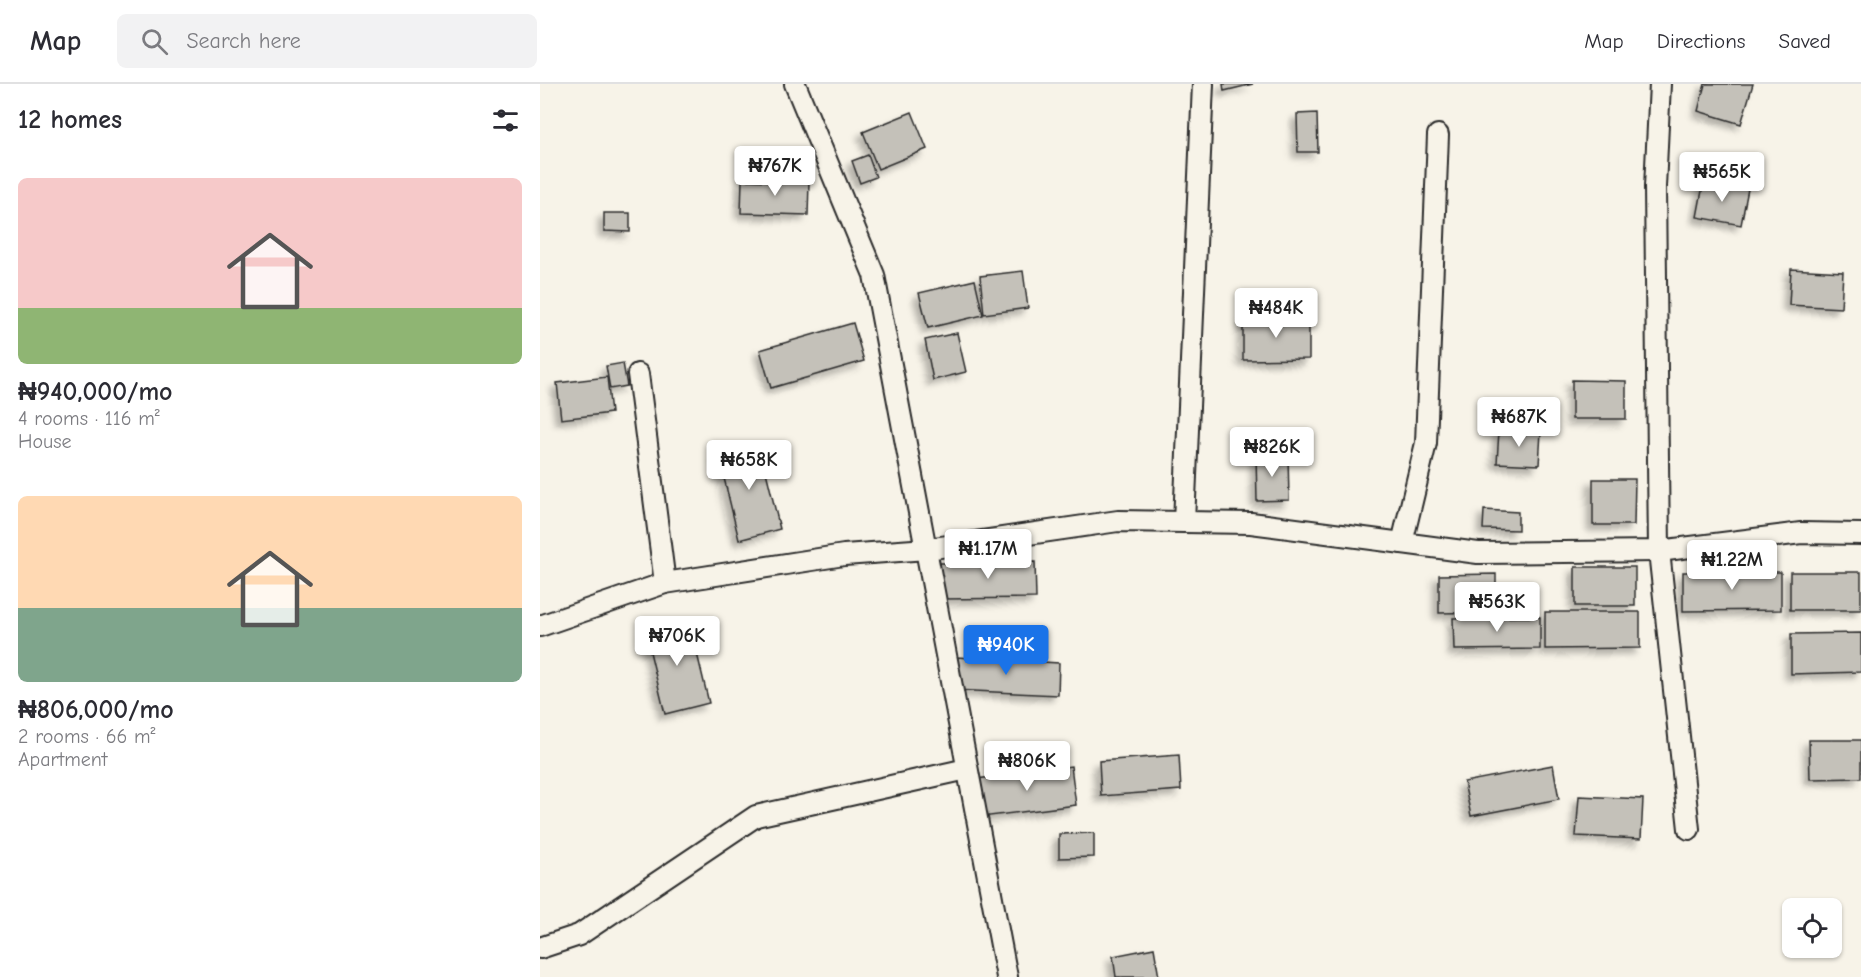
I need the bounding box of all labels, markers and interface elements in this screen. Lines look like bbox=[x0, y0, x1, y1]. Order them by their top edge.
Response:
search box bbox=[117, 14, 537, 68]
text: Map bbox=[30, 25, 81, 57]
icon: search bbox=[138, 25, 171, 58]
text: Search here bbox=[186, 28, 301, 54]
text: Map bbox=[1584, 29, 1624, 53]
text: Directions bbox=[1657, 29, 1746, 53]
text: Saved bbox=[1779, 29, 1831, 53]
icon: filters bbox=[489, 104, 522, 137]
text: 12 homes bbox=[18, 105, 122, 135]
pin: ₦767K bbox=[733, 146, 817, 197]
pin: ₦565K bbox=[1680, 152, 1764, 203]
text: ₦767K bbox=[748, 154, 802, 177]
text: ₦565K bbox=[1693, 160, 1751, 183]
icon: home bbox=[216, 217, 324, 325]
pin: ₦484K bbox=[1234, 288, 1318, 339]
text: ₦484K bbox=[1249, 296, 1303, 319]
text: ₦940,000/mo bbox=[18, 377, 173, 407]
pin: ₦687K bbox=[1477, 397, 1561, 448]
text: ₦687K bbox=[1491, 405, 1547, 428]
text: 4 rooms · 116 m² bbox=[18, 407, 160, 430]
pin: ₦826K bbox=[1230, 427, 1314, 478]
text: House bbox=[18, 430, 72, 453]
text: ₦826K bbox=[1244, 435, 1300, 458]
pin: ₦658K bbox=[707, 440, 791, 491]
text: ₦658K bbox=[720, 448, 778, 471]
pin: ₦1.17M bbox=[939, 529, 1037, 580]
icon: home bbox=[216, 535, 324, 643]
text: ₦1.17M bbox=[959, 537, 1017, 560]
pin: ₦1.22M bbox=[1683, 540, 1781, 591]
text: ₦1.22M bbox=[1701, 548, 1763, 571]
pin: ₦563K bbox=[1455, 582, 1539, 633]
text: ₦563K bbox=[1469, 590, 1525, 613]
pin: ₦706K bbox=[635, 616, 719, 667]
text: ₦706K bbox=[649, 624, 705, 647]
pin: ₦940K bbox=[964, 625, 1048, 676]
text: ₦940K bbox=[978, 633, 1034, 656]
text: ₦806,000/mo bbox=[18, 695, 174, 725]
text: 2 rooms · 66 m² bbox=[18, 725, 156, 748]
pin: ₦806K bbox=[985, 741, 1069, 792]
text: Apartment bbox=[18, 748, 108, 771]
text: ₦806K bbox=[998, 749, 1056, 772]
map controls bbox=[1782, 898, 1842, 958]
button: locate bbox=[1782, 898, 1842, 958]

